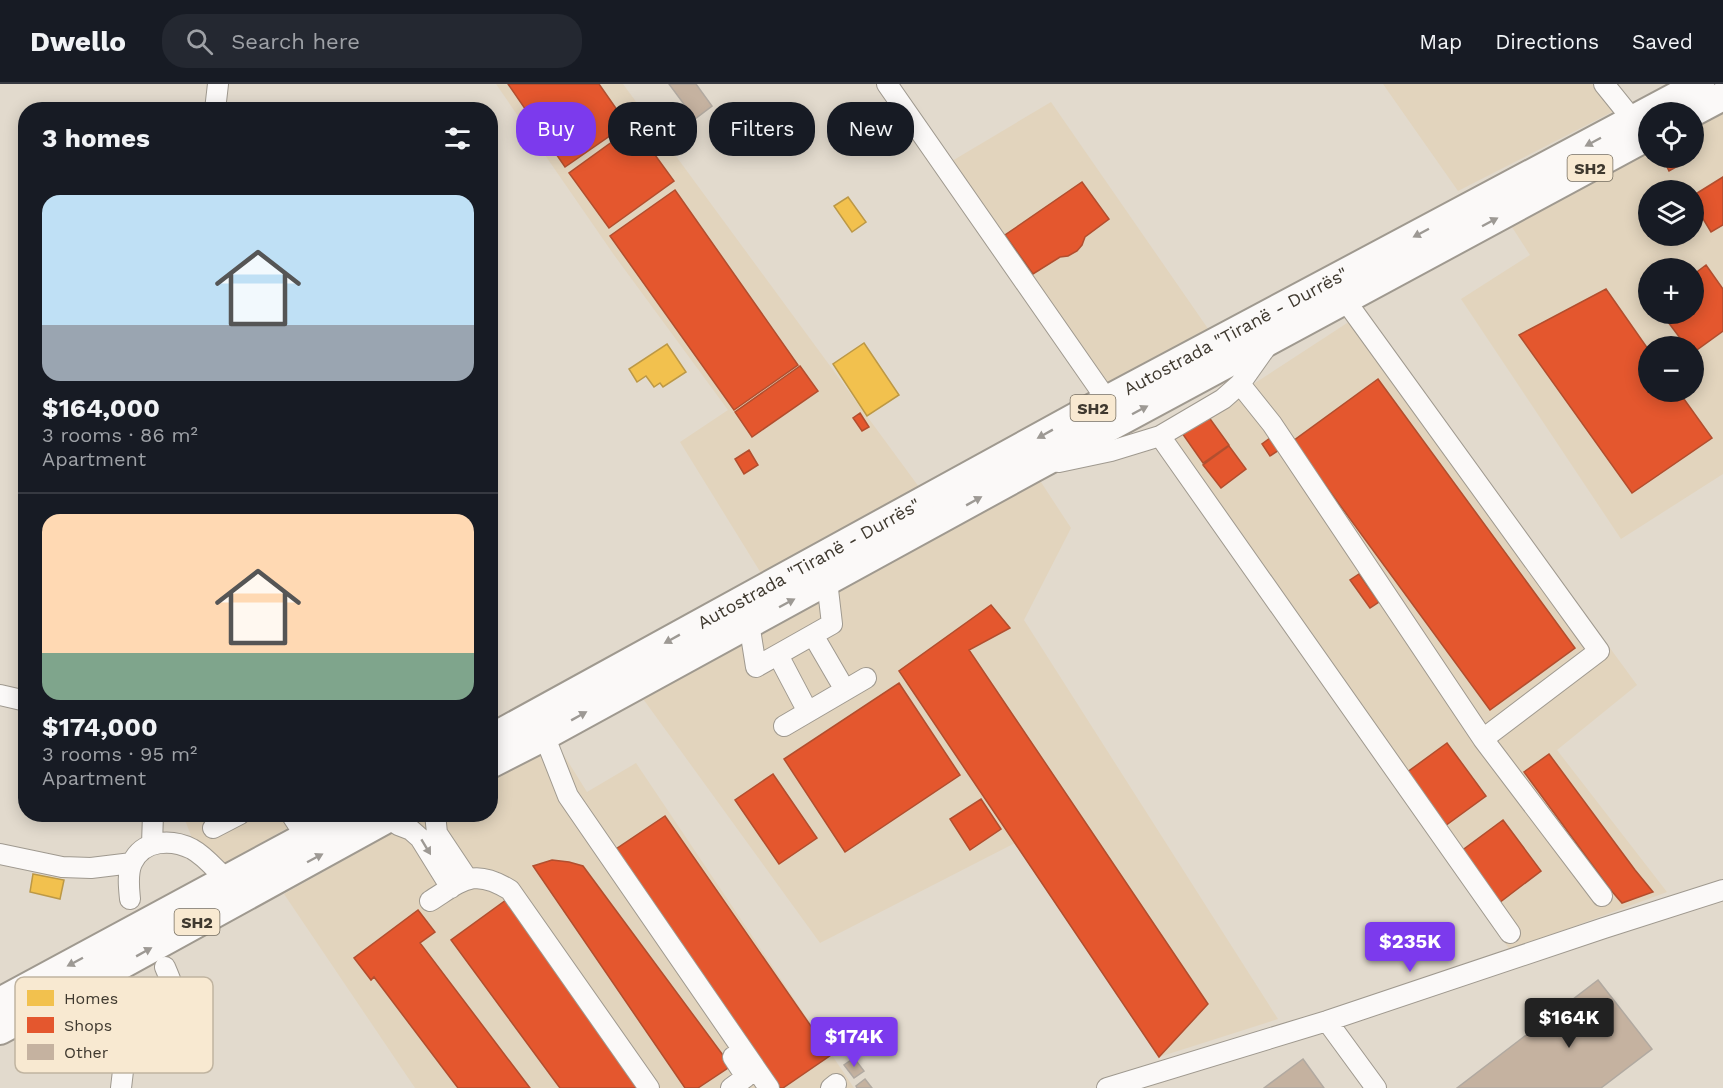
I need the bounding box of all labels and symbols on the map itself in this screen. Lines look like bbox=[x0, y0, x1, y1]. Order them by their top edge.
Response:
one-way arrow bbox=[1584, 136, 1602, 146]
road number: SH2 bbox=[1568, 155, 1612, 181]
one-way arrow bbox=[1482, 217, 1499, 227]
one-way arrow bbox=[1412, 228, 1429, 238]
street label: Autostrada "Tiranë - Durrës" bbox=[1120, 263, 1351, 399]
road number: SH2 bbox=[1070, 395, 1116, 421]
one-way arrow bbox=[1132, 405, 1149, 415]
one-way arrow bbox=[1036, 429, 1053, 439]
street label: Autostrada "Tiranë - Durrës" bbox=[694, 494, 924, 633]
one-way arrow bbox=[966, 496, 983, 506]
one-way arrow bbox=[779, 598, 796, 608]
one-way arrow bbox=[664, 634, 680, 645]
one-way arrow bbox=[571, 711, 588, 721]
one-way arrow bbox=[420, 839, 431, 856]
one-way arrow bbox=[306, 853, 323, 863]
road number: SH2 bbox=[174, 909, 220, 935]
pin: $235K bbox=[1368, 922, 1452, 973]
one-way arrow bbox=[136, 947, 153, 957]
one-way arrow bbox=[66, 957, 83, 967]
legend bbox=[15, 977, 213, 1073]
text: Homes bbox=[64, 989, 118, 1008]
pin: $164K bbox=[1527, 998, 1611, 1049]
text: Shops bbox=[64, 1016, 112, 1035]
pin: $174K bbox=[812, 1017, 896, 1068]
text: Other bbox=[64, 1043, 109, 1062]

